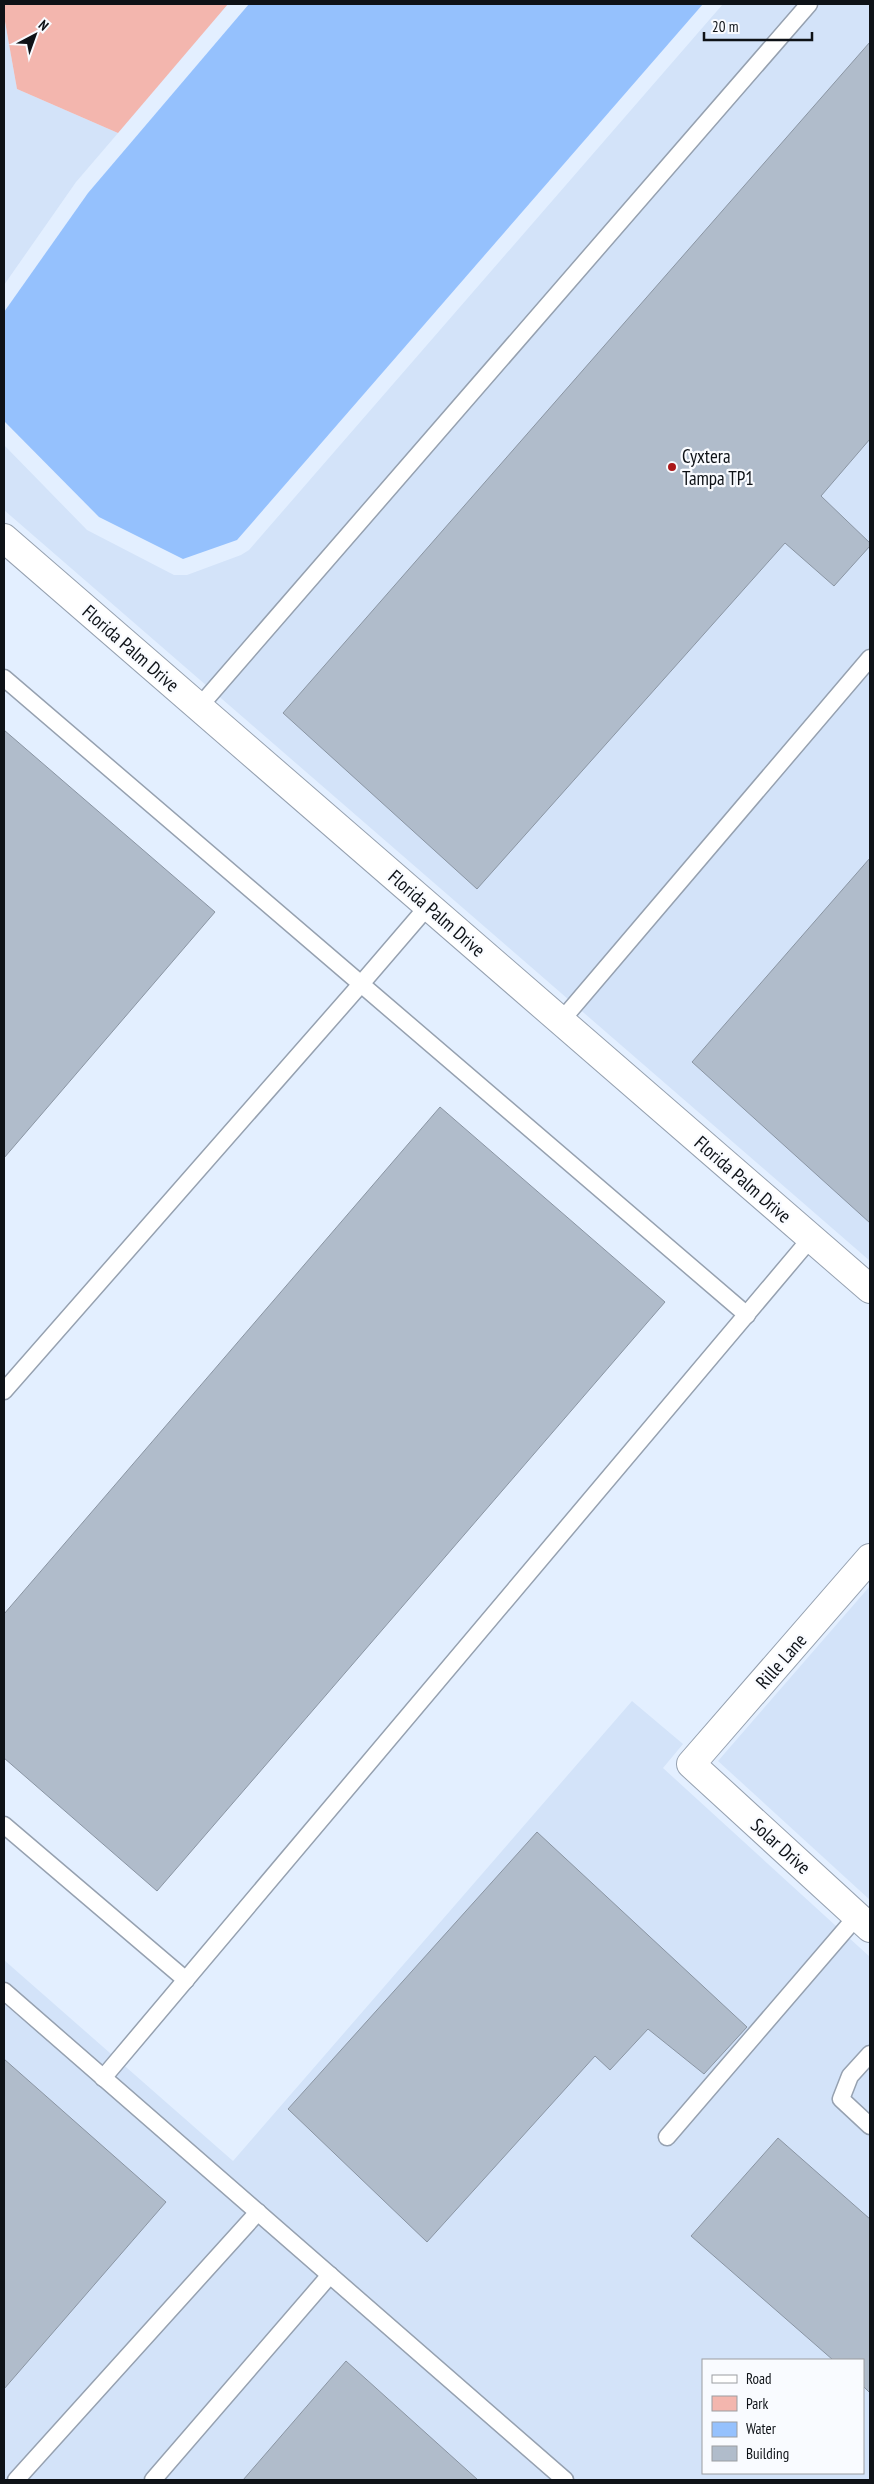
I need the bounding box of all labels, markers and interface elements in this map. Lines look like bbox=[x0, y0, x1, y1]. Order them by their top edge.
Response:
north arrow bbox=[10, 10, 60, 60]
scale bar bbox=[704, 10, 812, 42]
text: N bbox=[35, 16, 52, 34]
text: 20 m bbox=[712, 17, 738, 36]
place label: Cyxtera Tampa TP1 bbox=[682, 444, 754, 490]
marker: Cyxtera Tampa TP1 bbox=[666, 461, 678, 473]
street label: Florida Palm Drive bbox=[78, 599, 185, 697]
street label: Florida Palm Drive bbox=[384, 864, 491, 962]
street label: Florida Palm Drive bbox=[690, 1130, 797, 1228]
street label: Rille Lane bbox=[750, 1628, 812, 1694]
street label: Solar Drive bbox=[746, 1813, 816, 1879]
legend bbox=[702, 2359, 864, 2474]
text: Road bbox=[746, 2369, 772, 2388]
text: Park bbox=[746, 2394, 768, 2413]
text: Water bbox=[746, 2419, 777, 2438]
text: Building bbox=[746, 2444, 789, 2463]

